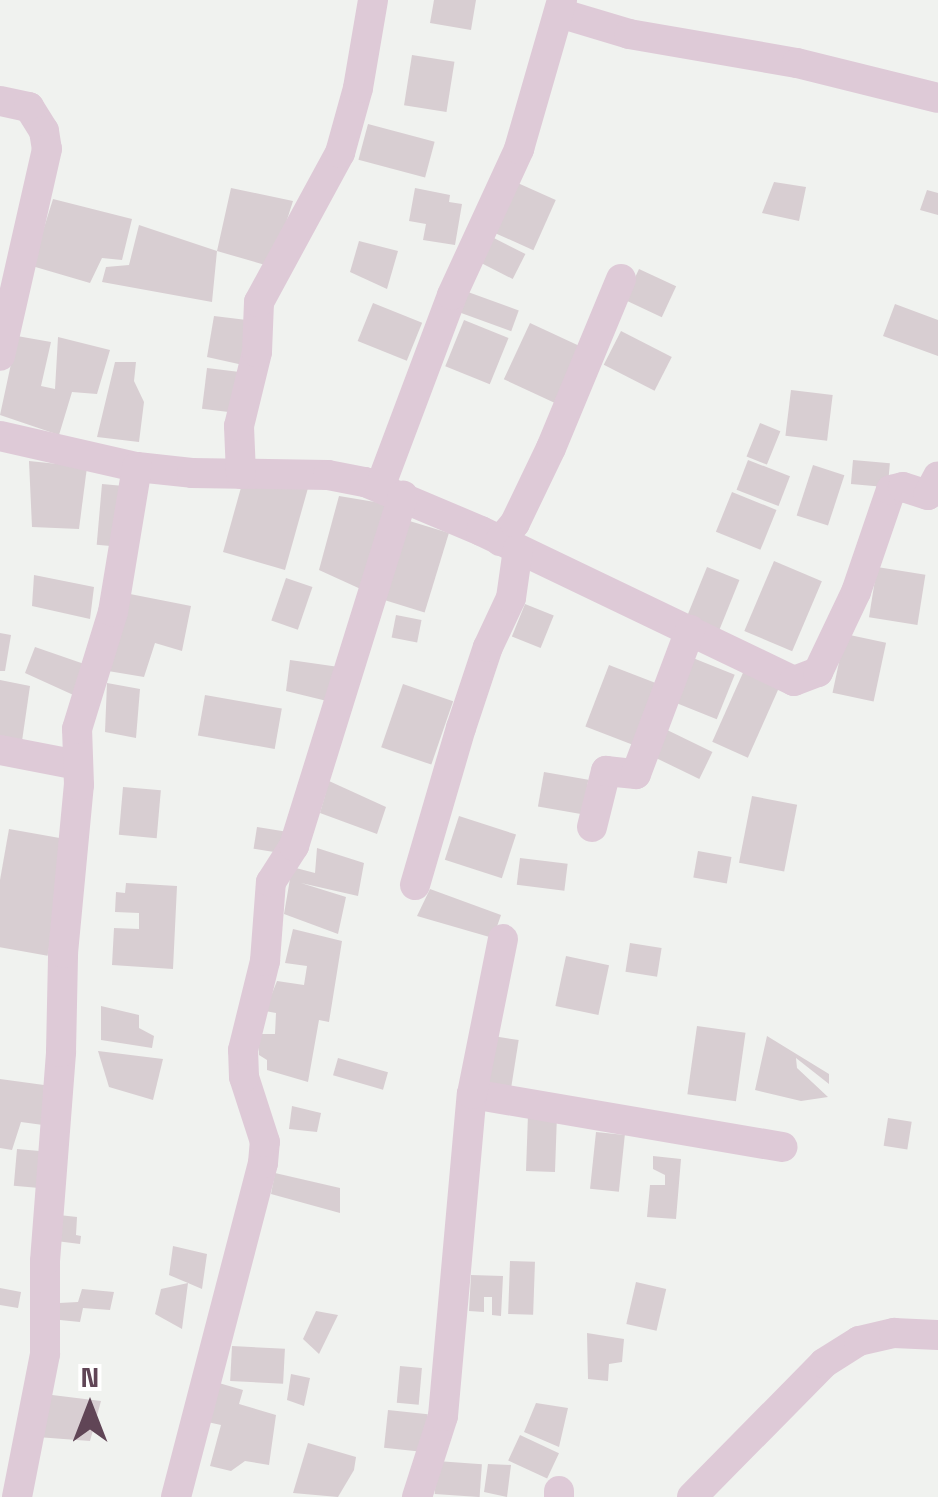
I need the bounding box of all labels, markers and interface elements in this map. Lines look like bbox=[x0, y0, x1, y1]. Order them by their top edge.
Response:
north arrow bbox=[40, 1357, 140, 1457]
text: N bbox=[81, 1359, 99, 1395]

